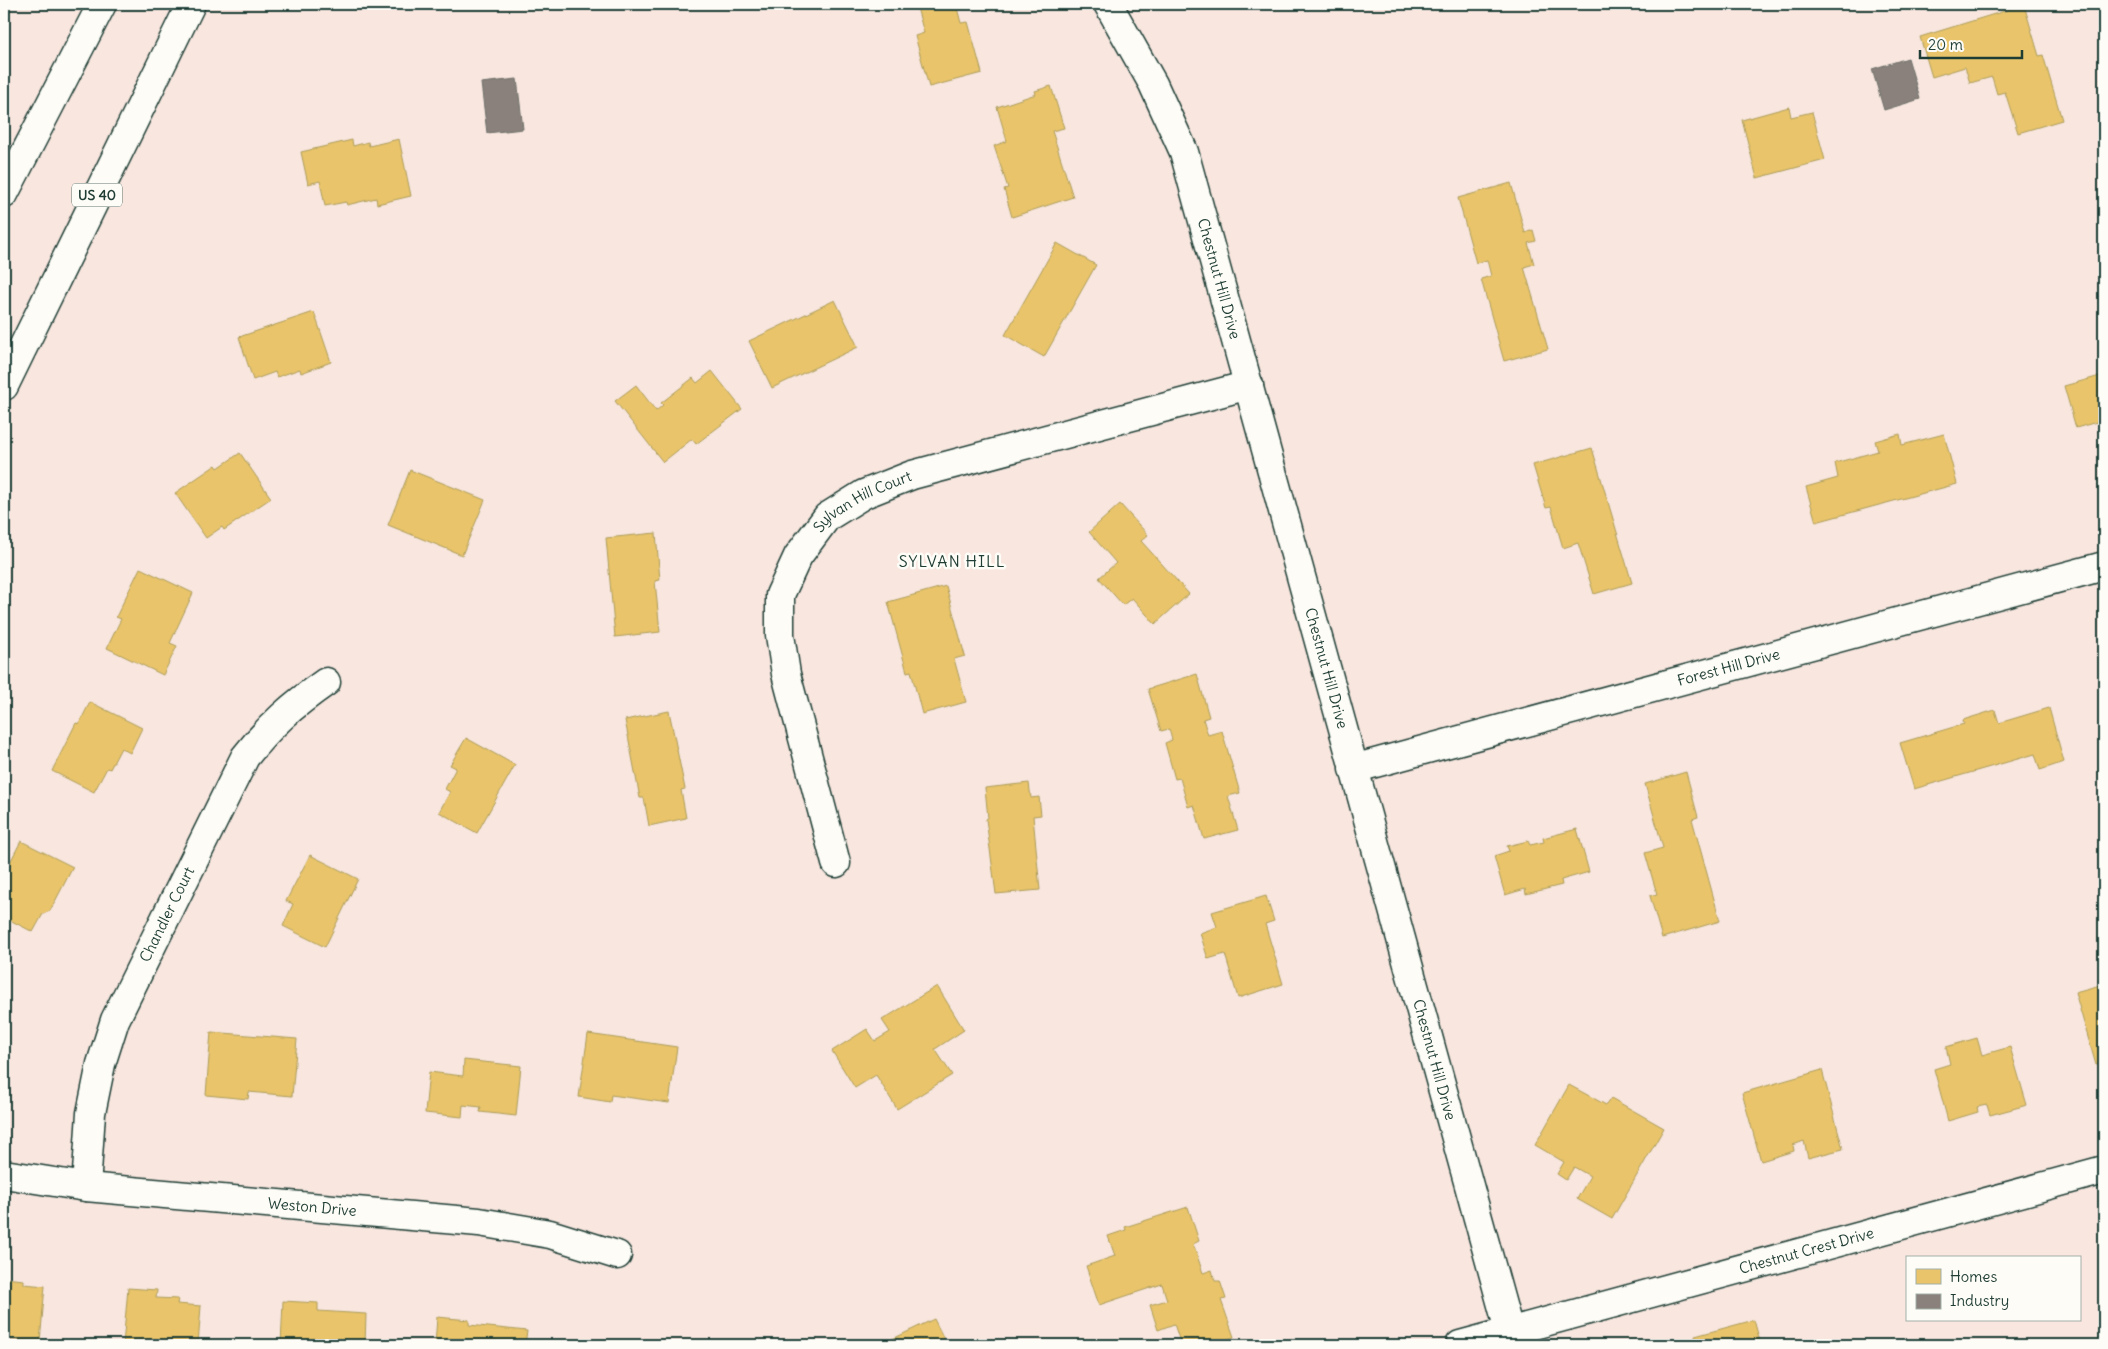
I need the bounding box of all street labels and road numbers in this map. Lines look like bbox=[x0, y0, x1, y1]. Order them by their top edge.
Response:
road number: US 40 bbox=[72, 184, 122, 206]
street label: Chestnut Hill Drive bbox=[1194, 216, 1245, 341]
street label: Sylvan Hill Court bbox=[809, 466, 914, 536]
street label: Chestnut Hill Drive bbox=[1301, 606, 1353, 731]
street label: Forest Hill Drive bbox=[1675, 644, 1782, 690]
street label: Chandler Court bbox=[135, 864, 198, 965]
street label: Chestnut Hill Drive bbox=[1409, 997, 1460, 1122]
street label: Weston Drive bbox=[267, 1193, 357, 1220]
street label: Chestnut Crest Drive bbox=[1737, 1223, 1876, 1278]

